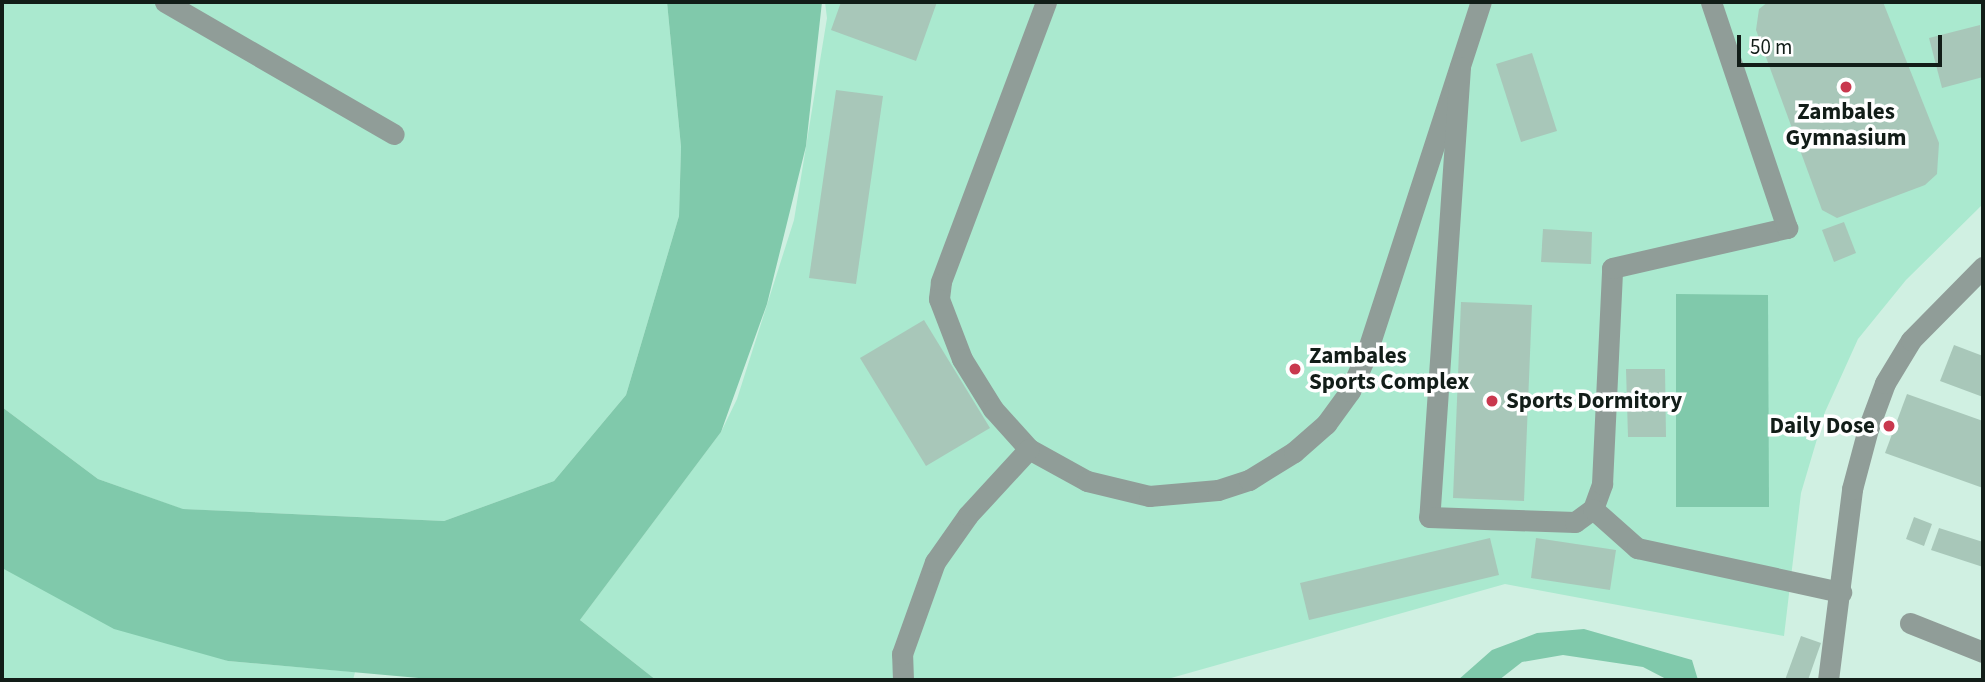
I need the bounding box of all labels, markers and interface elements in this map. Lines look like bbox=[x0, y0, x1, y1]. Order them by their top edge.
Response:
scale bar bbox=[1740, 21, 1945, 65]
text: 50 m bbox=[1750, 32, 1792, 62]
marker: Zambales Gymnasium bbox=[1838, 79, 1854, 95]
place label: Zambales Gymnasium bbox=[1786, 98, 1906, 152]
place label: Zambales Sports Complex bbox=[1309, 342, 1469, 396]
marker: Zambales Sports Complex bbox=[1287, 361, 1303, 377]
place label: Sports Dormitory bbox=[1506, 387, 1682, 415]
marker: Sports Dormitory bbox=[1484, 393, 1500, 409]
place label: Daily Dose bbox=[1769, 412, 1875, 440]
marker: Daily Dose bbox=[1881, 418, 1897, 434]

